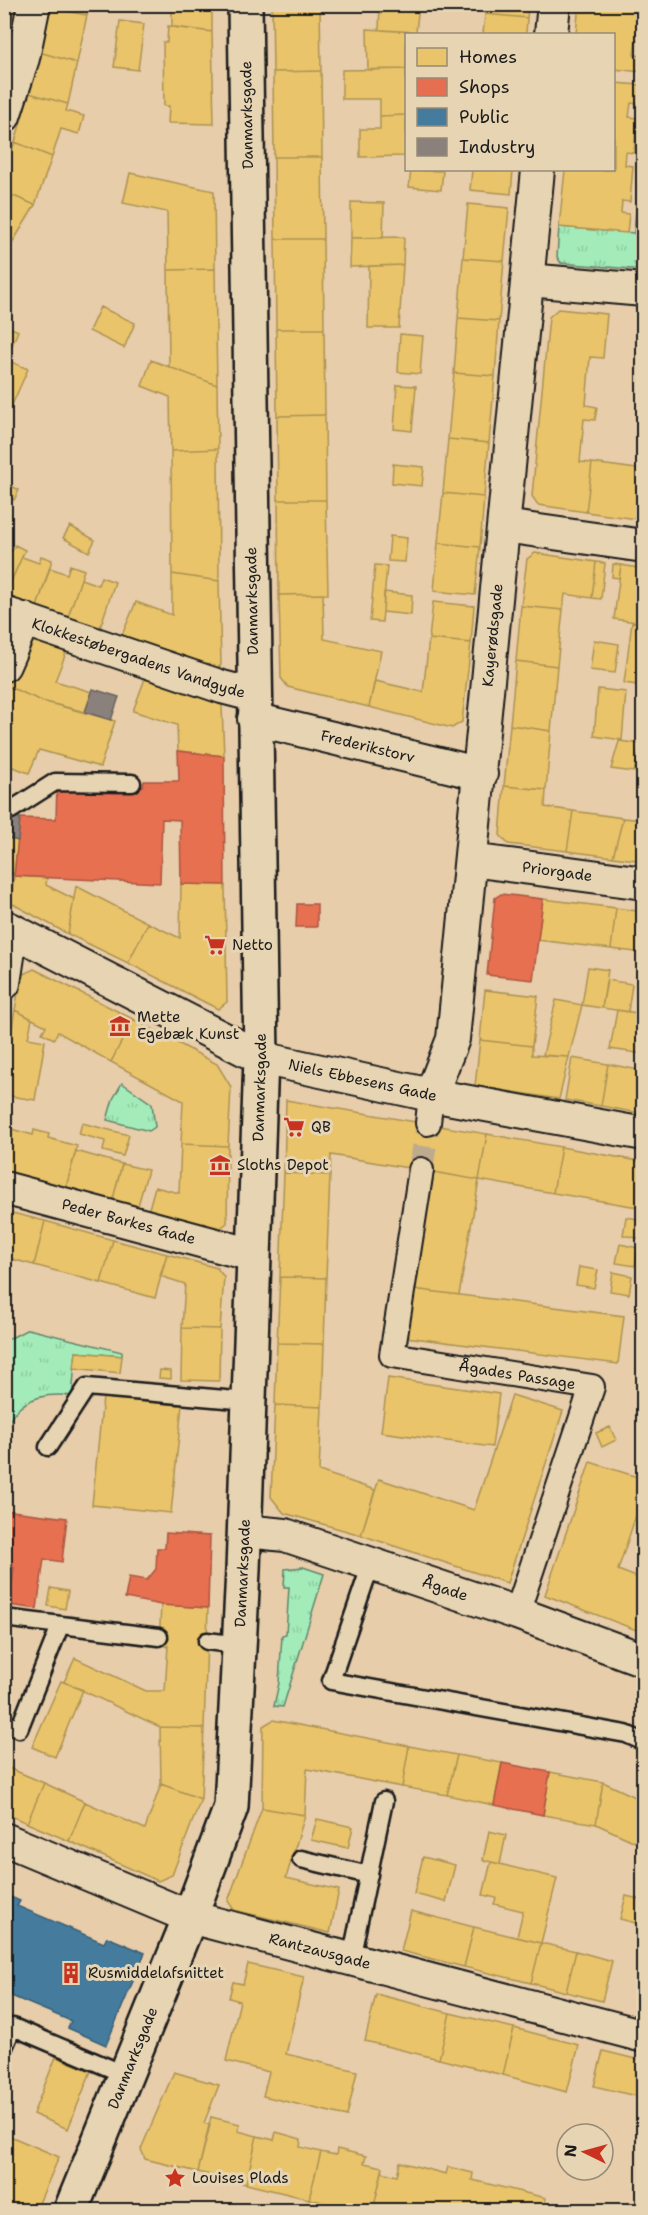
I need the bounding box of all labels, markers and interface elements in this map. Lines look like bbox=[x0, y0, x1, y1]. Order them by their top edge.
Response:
legend bbox=[405, 33, 615, 171]
text: Homes bbox=[459, 45, 517, 69]
street label: Danmarksgade bbox=[236, 61, 258, 169]
text: Shops bbox=[459, 75, 510, 99]
text: Public bbox=[459, 105, 509, 129]
text: Industry bbox=[459, 135, 535, 159]
street label: Danmarksgade bbox=[241, 547, 263, 655]
street label: Kayerødsgade bbox=[478, 583, 508, 688]
street label: Klokkestøbergadens Vandgyde bbox=[29, 613, 247, 703]
street label: Frederikstorv bbox=[318, 725, 417, 768]
street label: Priorgade bbox=[521, 857, 594, 886]
supermarket icon: Netto bbox=[203, 933, 227, 957]
place label: Netto bbox=[232, 935, 273, 955]
place label: Mette Egebæk Kunst bbox=[137, 1007, 239, 1044]
museum icon: Mette Egebæk Kunst bbox=[108, 1014, 132, 1038]
street label: Danmarksgade bbox=[248, 1033, 271, 1142]
street label: Niels Ebbesens Gade bbox=[286, 1054, 439, 1106]
supermarket icon: QB bbox=[282, 1115, 306, 1139]
place label: QB bbox=[311, 1117, 331, 1137]
museum icon: Sloths Depot bbox=[208, 1153, 232, 1177]
place label: Sloths Depot bbox=[237, 1155, 329, 1175]
street label: Peder Barkes Gade bbox=[59, 1194, 198, 1249]
street label: Ågades Passage bbox=[457, 1354, 577, 1394]
street label: Danmarksgade bbox=[230, 1518, 255, 1628]
street label: Ågade bbox=[419, 1570, 471, 1606]
street label: Rantzausgade bbox=[267, 1928, 373, 1974]
building icon: Rusmiddelafsnittet bbox=[59, 1961, 83, 1985]
place label: Rusmiddelafsnittet bbox=[88, 1963, 224, 1983]
street label: Danmarksgade bbox=[103, 2004, 162, 2112]
north arrow bbox=[555, 2122, 615, 2182]
text: N bbox=[560, 2144, 582, 2158]
place icon: Louises Plads bbox=[163, 2166, 187, 2190]
place label: Louises Plads bbox=[192, 2168, 289, 2188]

